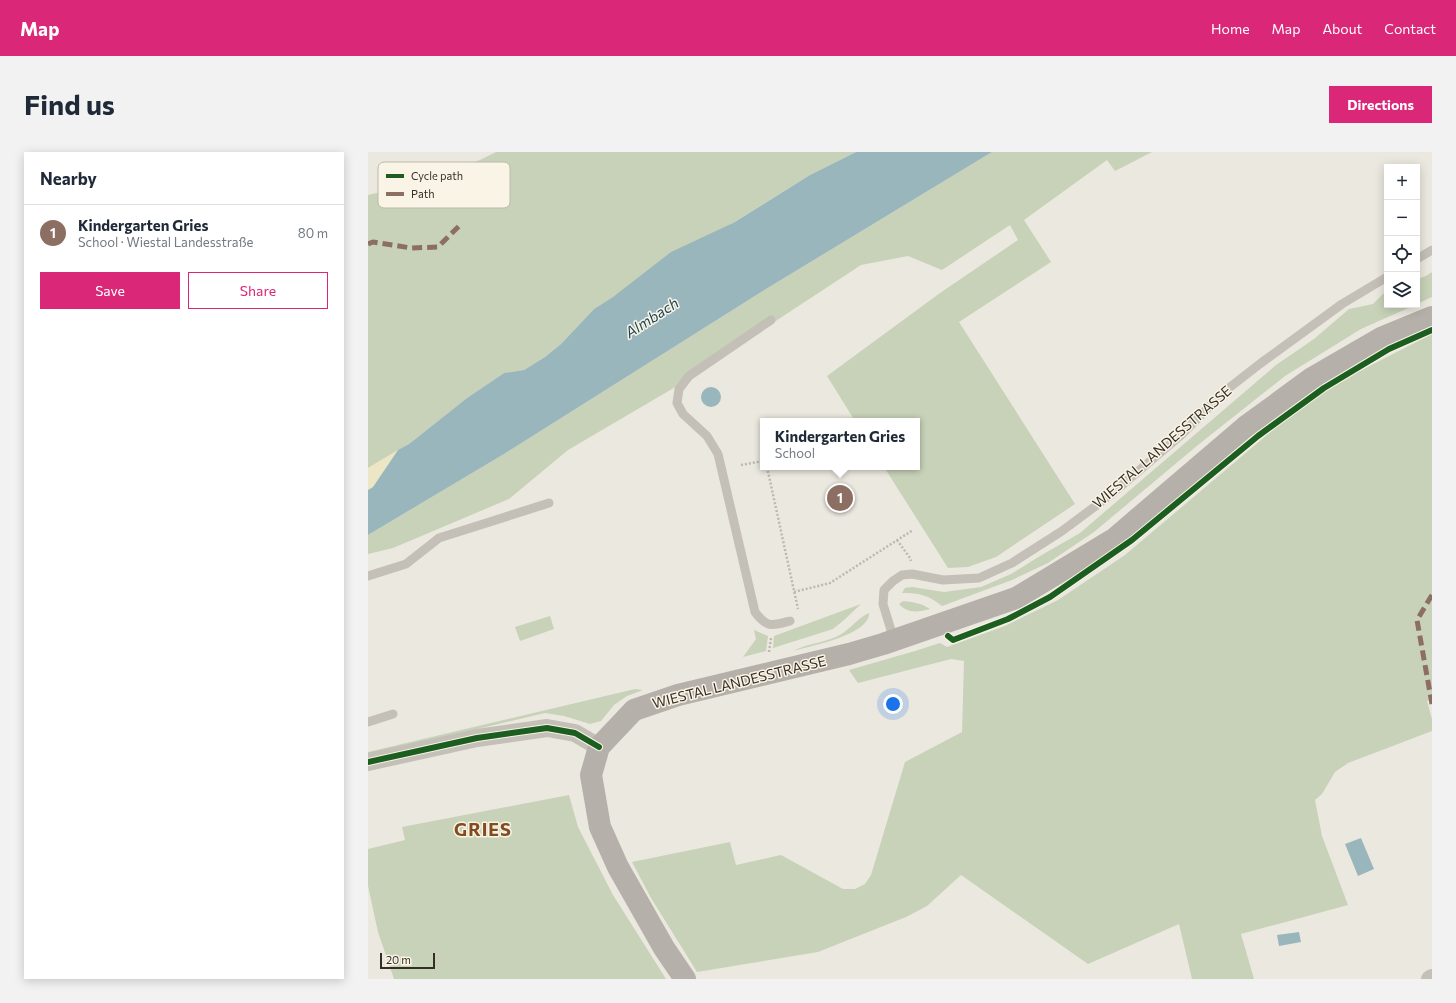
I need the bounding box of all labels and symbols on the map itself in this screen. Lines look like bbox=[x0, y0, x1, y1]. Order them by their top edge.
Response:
legend bbox=[378, 162, 510, 208]
text: Cycle path bbox=[411, 169, 463, 182]
text: Path bbox=[411, 187, 434, 200]
water label: Almbach bbox=[621, 293, 682, 342]
street label: WIESTAL LANDESSTRASSE bbox=[1089, 382, 1235, 512]
pin: 1 bbox=[827, 483, 853, 513]
street label: WIESTAL LANDESSTRASSE bbox=[650, 652, 828, 711]
your location bbox=[883, 694, 903, 714]
district label: GRIES bbox=[454, 818, 512, 840]
scale bar bbox=[380, 951, 435, 970]

